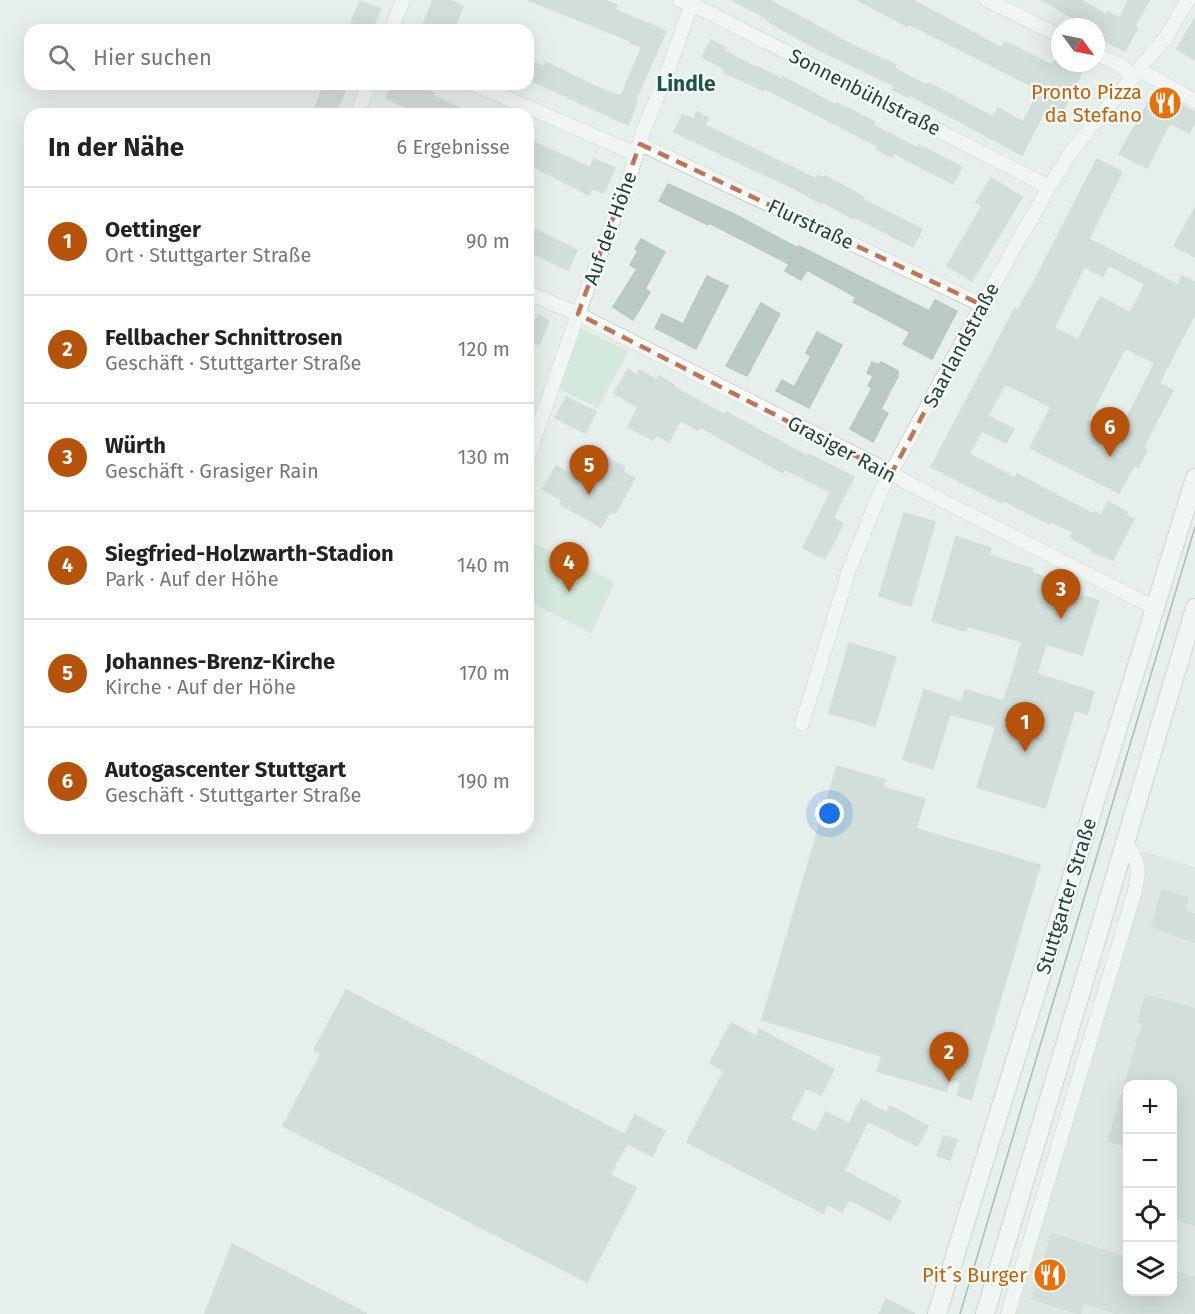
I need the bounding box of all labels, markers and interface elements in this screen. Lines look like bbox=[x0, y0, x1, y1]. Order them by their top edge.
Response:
north arrow bbox=[1051, 18, 1105, 72]
search box bbox=[24, 24, 534, 90]
icon: search bbox=[45, 41, 78, 74]
street label: Sonnenbühlstraße bbox=[785, 43, 945, 141]
text: Hier suchen bbox=[93, 44, 212, 71]
district label: Lindle bbox=[656, 71, 716, 97]
place label: Pronto Pizza da Stefano bbox=[1031, 80, 1142, 127]
restaurant icon: Pronto Pizza da Stefano bbox=[1147, 85, 1183, 121]
text: In der Nähe bbox=[48, 132, 184, 163]
text: 6 Ergebnisse bbox=[397, 135, 510, 159]
street label: Auf der Höhe bbox=[578, 168, 642, 288]
street label: Flurstraße bbox=[764, 194, 858, 254]
text: Oettinger bbox=[105, 216, 201, 243]
text: 1 bbox=[63, 229, 72, 253]
text: 90 m bbox=[466, 229, 510, 253]
text: Ort · Stuttgarter Straße bbox=[105, 243, 311, 267]
street label: Saarlandstraße bbox=[918, 279, 1004, 411]
text: Fellbacher Schnittrosen bbox=[105, 324, 343, 351]
text: 2 bbox=[62, 337, 73, 361]
text: 120 m bbox=[458, 337, 510, 361]
text: Geschäft · Stuttgarter Straße bbox=[105, 351, 361, 375]
pin: 6 bbox=[1090, 408, 1130, 457]
street label: Grasiger Rain bbox=[784, 410, 900, 488]
text: Würth bbox=[105, 432, 166, 459]
text: 3 bbox=[62, 445, 73, 469]
text: 130 m bbox=[458, 445, 510, 469]
pin: 5 bbox=[570, 446, 608, 495]
text: Geschäft · Grasiger Rain bbox=[105, 459, 319, 483]
text: Siegfried-Holzwarth-Stadion bbox=[105, 540, 394, 567]
pin: 4 bbox=[550, 542, 588, 592]
text: 4 bbox=[62, 553, 73, 577]
text: 140 m bbox=[457, 553, 510, 577]
text: Park · Auf der Höhe bbox=[105, 567, 279, 591]
pin: 3 bbox=[1042, 570, 1080, 619]
text: Johannes-Brenz-Kirche bbox=[105, 648, 335, 675]
text: 5 bbox=[62, 661, 73, 685]
text: 170 m bbox=[459, 661, 510, 685]
text: Kirche · Auf der Höhe bbox=[105, 675, 296, 699]
pin: 1 bbox=[1006, 702, 1044, 752]
text: Autogascenter Stuttgart bbox=[105, 756, 346, 783]
text: 6 bbox=[62, 769, 73, 793]
text: 190 m bbox=[457, 769, 510, 793]
text: Geschäft · Stuttgarter Straße bbox=[105, 783, 361, 807]
your location bbox=[815, 799, 844, 828]
street label: Stuttgarter Straße bbox=[1031, 815, 1101, 977]
pin: 2 bbox=[930, 1032, 968, 1082]
map controls bbox=[1123, 1080, 1177, 1296]
button: + bbox=[1123, 1080, 1177, 1134]
button: − bbox=[1123, 1134, 1177, 1188]
button: locate bbox=[1123, 1188, 1177, 1242]
button: layers bbox=[1123, 1242, 1177, 1296]
restaurant icon: Pit´s Burger bbox=[1032, 1257, 1068, 1293]
place label: Pit´s Burger bbox=[922, 1263, 1027, 1287]

